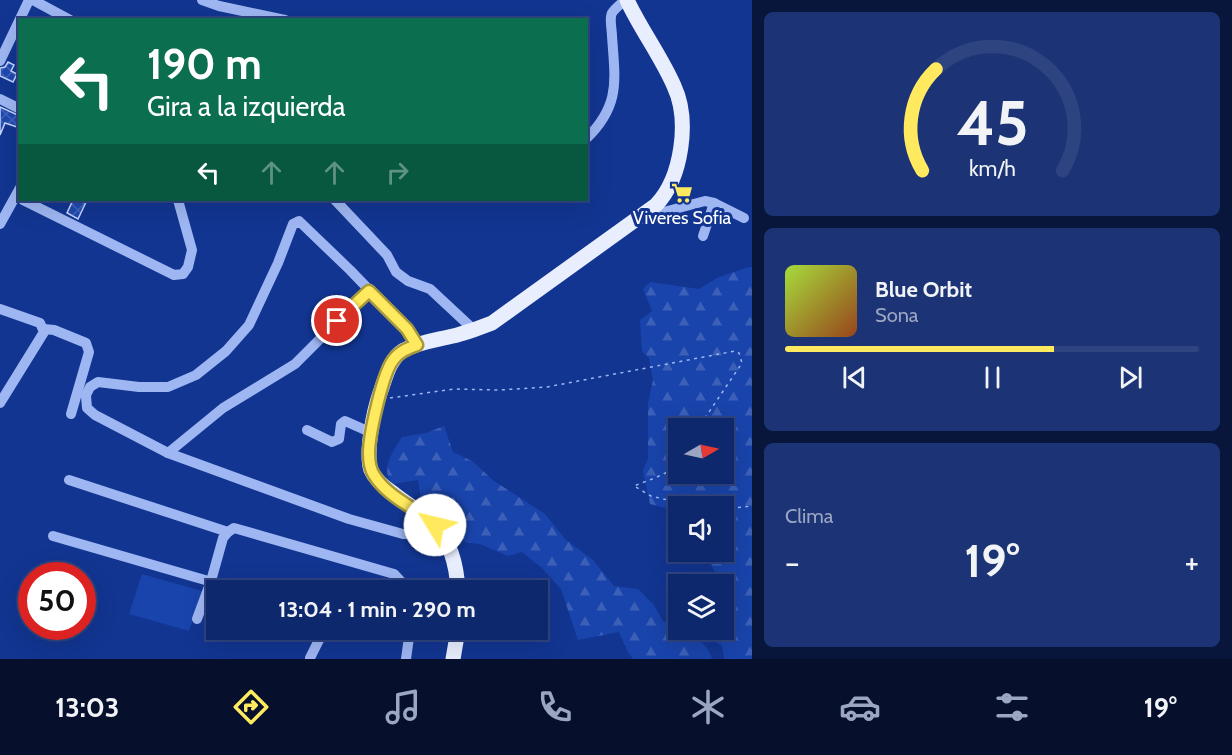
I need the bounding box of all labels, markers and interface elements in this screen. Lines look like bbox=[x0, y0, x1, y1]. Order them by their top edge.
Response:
text: 190 m bbox=[147, 38, 262, 90]
icon: left bbox=[48, 42, 126, 120]
text: 45 bbox=[956, 85, 1028, 161]
text: Gira a la izquierda bbox=[147, 90, 346, 123]
text: km/h bbox=[969, 155, 1015, 181]
icon: left bbox=[192, 156, 225, 189]
icon: ahead bbox=[255, 156, 288, 189]
icon: ahead bbox=[318, 156, 351, 189]
icon: right bbox=[381, 156, 414, 189]
supermarket icon: Viveres Sofia bbox=[670, 181, 694, 205]
place label: Viveres Sofia bbox=[633, 207, 732, 229]
text: Blue Orbit bbox=[875, 276, 972, 303]
pin bbox=[311, 295, 362, 346]
text: Sona bbox=[875, 303, 918, 327]
icon: arrive bbox=[320, 304, 353, 337]
icon: previous bbox=[838, 361, 871, 394]
icon: pause bbox=[976, 361, 1009, 394]
icon: next bbox=[1114, 361, 1147, 394]
north arrow bbox=[668, 418, 734, 484]
map controls bbox=[668, 418, 734, 640]
position arrow bbox=[403, 493, 467, 557]
button: sound bbox=[668, 496, 734, 562]
text: Clima bbox=[785, 504, 833, 528]
text: 19° bbox=[965, 534, 1019, 588]
text: − bbox=[785, 542, 800, 582]
text: + bbox=[1184, 542, 1199, 582]
speed limit sign: 50 bbox=[18, 562, 96, 640]
button: layers bbox=[668, 574, 734, 640]
text: 13:04 · 1 min · 290 m bbox=[278, 596, 476, 623]
icon: directions bbox=[230, 686, 272, 728]
icon: music bbox=[382, 686, 424, 728]
icon: phone bbox=[534, 686, 576, 728]
icon: climate bbox=[687, 686, 729, 728]
icon: car bbox=[839, 686, 881, 728]
icon: filters bbox=[991, 686, 1033, 728]
text: 13:03 bbox=[55, 691, 119, 724]
text: 19° bbox=[1144, 691, 1177, 724]

